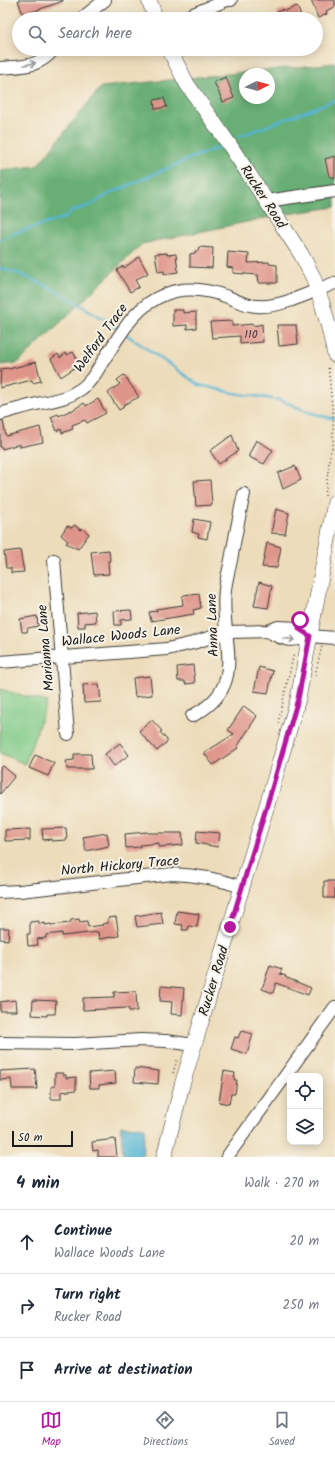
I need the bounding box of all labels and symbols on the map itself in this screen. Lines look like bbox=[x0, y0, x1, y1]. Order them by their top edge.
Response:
one-way arrow bbox=[23, 60, 36, 68]
north arrow bbox=[239, 68, 275, 104]
street label: Rucker Road bbox=[234, 161, 292, 234]
street label: Welford Trace bbox=[68, 298, 134, 377]
house number: 110 bbox=[244, 325, 258, 344]
street label: Anna Lane bbox=[201, 592, 225, 657]
street label: Marianna Lane bbox=[31, 603, 61, 692]
route start bbox=[291, 611, 309, 629]
street label: Wallace Woods Lane bbox=[61, 619, 182, 653]
one-way arrow bbox=[282, 635, 295, 643]
street label: North Hickory Trace bbox=[60, 850, 181, 882]
route end bbox=[221, 918, 239, 936]
street label: Rucker Road bbox=[193, 942, 235, 1019]
scale bar bbox=[12, 1129, 73, 1148]

